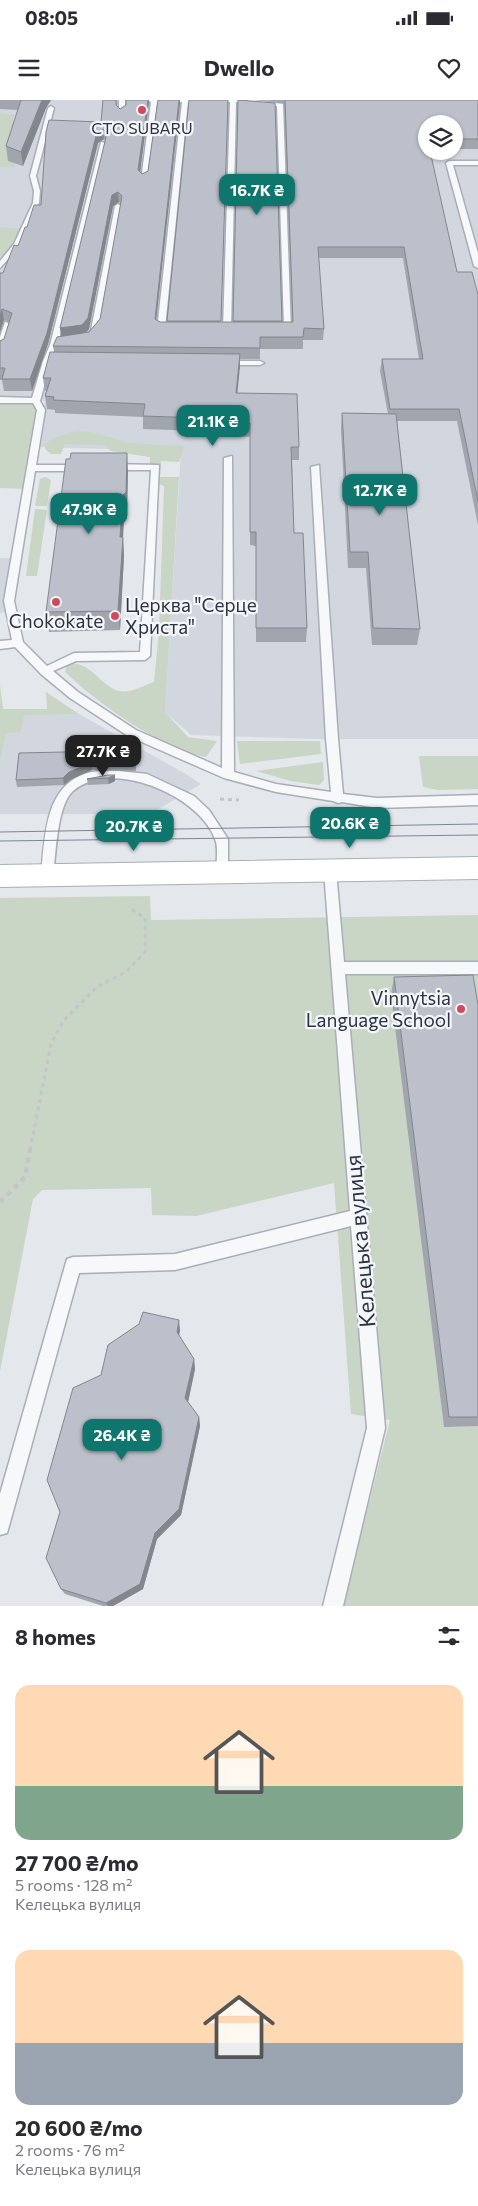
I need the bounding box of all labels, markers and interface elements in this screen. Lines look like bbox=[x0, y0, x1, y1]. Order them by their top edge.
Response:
text: 08:05 bbox=[25, 6, 78, 29]
icon: menu bbox=[15, 54, 43, 82]
text: Dwello bbox=[204, 54, 274, 81]
icon: heart bbox=[435, 54, 463, 82]
marker: СТО SUBARU bbox=[136, 104, 148, 116]
map controls bbox=[418, 115, 463, 160]
button: layers bbox=[418, 115, 463, 160]
place label: СТО SUBARU bbox=[91, 118, 193, 137]
pin: 16.7K ₴ bbox=[211, 174, 303, 216]
text: 16.7K ₴ bbox=[230, 180, 284, 199]
pin: 21.1K ₴ bbox=[167, 404, 259, 447]
text: 21.1K ₴ bbox=[188, 411, 238, 430]
pin: 12.7K ₴ bbox=[334, 474, 426, 516]
text: 12.7K ₴ bbox=[353, 480, 407, 499]
pin: 47.9K ₴ bbox=[43, 492, 135, 535]
text: 47.9K ₴ bbox=[61, 499, 117, 518]
place label: Церква "Серце Христа" bbox=[125, 593, 257, 638]
marker: Chokokate bbox=[50, 596, 62, 608]
place label: Chokokate bbox=[9, 609, 103, 632]
marker: Церква "Серце Христа" bbox=[109, 610, 121, 622]
pin: 27.7K ₴ bbox=[57, 734, 149, 777]
text: 27.7K ₴ bbox=[76, 741, 130, 760]
pin: 20.6K ₴ bbox=[304, 806, 396, 849]
pin: 20.7K ₴ bbox=[88, 810, 180, 852]
text: 20.6K ₴ bbox=[321, 813, 379, 832]
text: 20.7K ₴ bbox=[106, 816, 162, 835]
place label: Vinnytsia Language School bbox=[306, 986, 451, 1031]
marker: Vinnytsia Language School bbox=[455, 1003, 467, 1015]
street label: Келецька вулиця bbox=[339, 1154, 381, 1329]
pin: 26.4K ₴ bbox=[76, 1418, 168, 1461]
text: 26.4K ₴ bbox=[94, 1425, 150, 1444]
icon: filters bbox=[435, 1622, 463, 1650]
text: 8 homes bbox=[15, 1624, 96, 1649]
icon: home bbox=[194, 1717, 284, 1807]
text: 27 700 ₴/mo bbox=[15, 1850, 139, 1875]
text: 5 rooms · 128 m² bbox=[15, 1875, 132, 1894]
text: Келецька вулиця bbox=[15, 1894, 141, 1913]
icon: home bbox=[194, 1982, 284, 2072]
text: 20 600 ₴/mo bbox=[15, 2115, 143, 2140]
text: 2 rooms · 76 m² bbox=[15, 2140, 125, 2159]
text: Келецька вулиця bbox=[15, 2159, 141, 2178]

